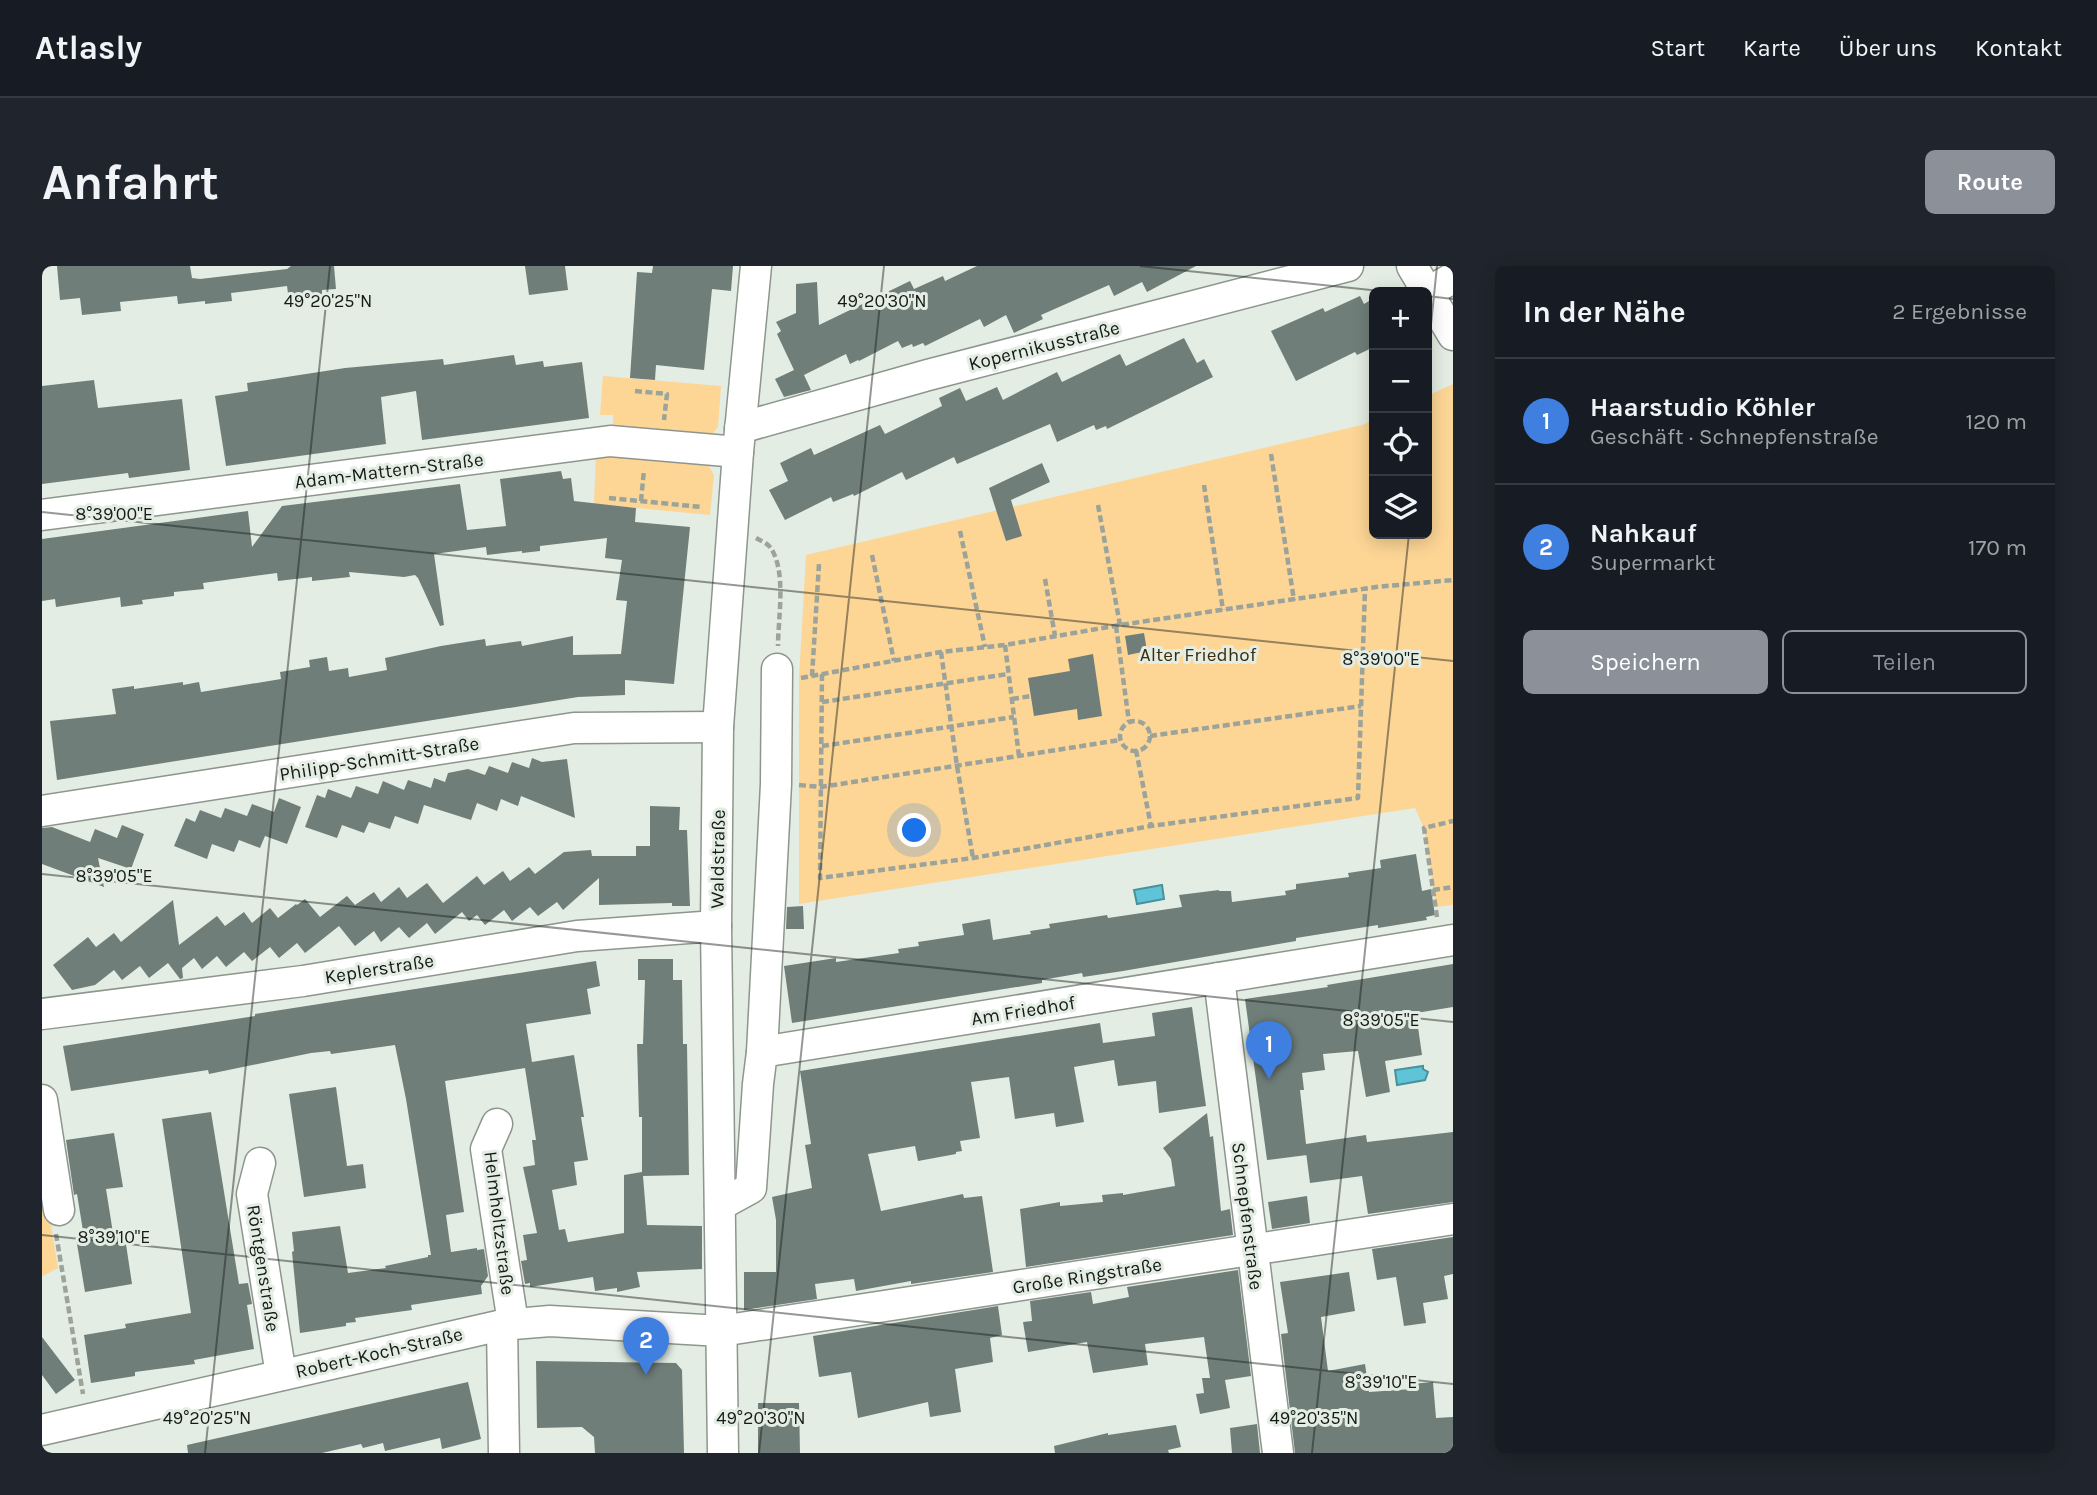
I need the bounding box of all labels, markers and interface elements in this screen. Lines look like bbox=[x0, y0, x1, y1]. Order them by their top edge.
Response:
text: Atlasly bbox=[35, 29, 142, 67]
text: Start bbox=[1651, 34, 1705, 62]
text: Karte bbox=[1743, 34, 1801, 62]
text: Über uns bbox=[1839, 34, 1937, 62]
text: Kontakt bbox=[1975, 34, 2062, 62]
button: Route bbox=[1925, 150, 2055, 214]
text: Anfahrt bbox=[42, 154, 219, 211]
map controls bbox=[1369, 287, 1432, 539]
button: + bbox=[1369, 287, 1432, 350]
text: 49°20'25"N bbox=[284, 290, 372, 312]
text: 49°20'30"N bbox=[837, 290, 927, 312]
text: In der Nähe bbox=[1523, 294, 1686, 330]
text: 2 Ergebnisse bbox=[1892, 298, 2027, 325]
street label: Kopernikusstraße bbox=[966, 317, 1122, 375]
button: − bbox=[1369, 350, 1432, 413]
text: Haarstudio Köhler bbox=[1590, 392, 1815, 423]
text: 1 bbox=[1542, 408, 1550, 435]
text: 120 m bbox=[1965, 408, 2027, 435]
button: locate bbox=[1369, 413, 1432, 476]
text: Geschäft · Schnepfenstraße bbox=[1590, 423, 1879, 450]
street label: Adam-Mattern-Straße bbox=[294, 449, 485, 493]
button: layers bbox=[1369, 476, 1432, 539]
text: 8°39'00"E bbox=[75, 503, 153, 525]
text: Nahkauf bbox=[1590, 518, 1697, 549]
text: 2 bbox=[1539, 534, 1553, 561]
text: 170 m bbox=[1968, 534, 2027, 561]
text: Supermarkt bbox=[1590, 549, 1716, 576]
button: Speichern bbox=[1523, 630, 1768, 694]
button: Teilen bbox=[1782, 630, 2027, 694]
park label: Alter Friedhof bbox=[1140, 644, 1257, 666]
text: 8°39'00"E bbox=[1342, 648, 1420, 670]
street label: Philipp-Schmitt-Straße bbox=[278, 732, 481, 786]
street label: Waldstraße bbox=[706, 809, 730, 909]
your location bbox=[897, 813, 931, 847]
text: 8°39'05"E bbox=[75, 865, 153, 887]
street label: Keplerstraße bbox=[323, 950, 435, 988]
street label: Am Friedhof bbox=[970, 992, 1077, 1030]
text: 8°39'05"E bbox=[1342, 1009, 1420, 1031]
pin: 1 bbox=[1246, 1021, 1292, 1079]
street label: Schnepfenstraße bbox=[1227, 1141, 1267, 1291]
street label: Helmholtzstraße bbox=[479, 1150, 519, 1296]
street label: Röntgenstraße bbox=[242, 1203, 284, 1333]
text: 8°39'10"E bbox=[78, 1226, 150, 1248]
street label: Große Ringstraße bbox=[1011, 1253, 1163, 1299]
pin: 2 bbox=[623, 1317, 669, 1375]
street label: Robert-Koch-Straße bbox=[294, 1323, 465, 1383]
text: 8°39'10"E bbox=[1345, 1371, 1417, 1393]
text: 49°20'25"N bbox=[163, 1407, 251, 1429]
text: 49°20'30"N bbox=[716, 1407, 806, 1429]
text: 49°20'35"N bbox=[1270, 1407, 1358, 1429]

